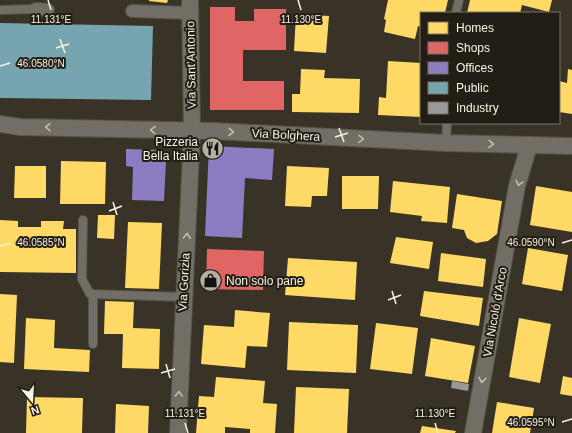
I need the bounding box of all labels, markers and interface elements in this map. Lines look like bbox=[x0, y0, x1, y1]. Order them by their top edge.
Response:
legend bbox=[420, 12, 560, 124]
text: 11.131°E bbox=[31, 14, 72, 25]
text: 11.130°E bbox=[281, 14, 322, 25]
street label: Via Sant'Antonio bbox=[183, 20, 199, 109]
text: Homes bbox=[456, 21, 494, 35]
text: Shops bbox=[456, 41, 490, 55]
text: 46.0580°N bbox=[17, 58, 65, 69]
text: Offices bbox=[456, 61, 493, 75]
text: Public bbox=[456, 81, 489, 95]
text: Industry bbox=[456, 101, 499, 115]
one-way arrow bbox=[45, 123, 51, 131]
one-way arrow bbox=[150, 126, 156, 134]
street label: Via Bolghera bbox=[251, 126, 321, 144]
one-way arrow bbox=[228, 128, 234, 137]
one-way arrow bbox=[358, 134, 364, 143]
place label: Pizzeria Bella Italia bbox=[143, 135, 198, 163]
restaurant icon: Pizzeria Bella Italia bbox=[200, 136, 226, 162]
one-way arrow bbox=[488, 140, 494, 148]
one-way arrow bbox=[515, 180, 523, 186]
one-way arrow bbox=[182, 233, 191, 239]
text: 46.0585°N bbox=[17, 237, 65, 248]
text: 46.0590°N bbox=[507, 237, 555, 248]
street label: Via Gorizia bbox=[175, 252, 193, 312]
street label: Via Nicoló d'Arco bbox=[480, 266, 510, 358]
shop icon: Non solo pane bbox=[198, 268, 224, 294]
place label: Non solo pane bbox=[226, 274, 304, 288]
one-way arrow bbox=[479, 376, 487, 383]
north arrow bbox=[12, 381, 52, 421]
one-way arrow bbox=[175, 391, 183, 397]
text: N bbox=[29, 404, 41, 417]
text: 11.131°E bbox=[165, 408, 206, 419]
text: 11.130°E bbox=[415, 408, 456, 419]
text: 46.0595°N bbox=[507, 417, 555, 428]

